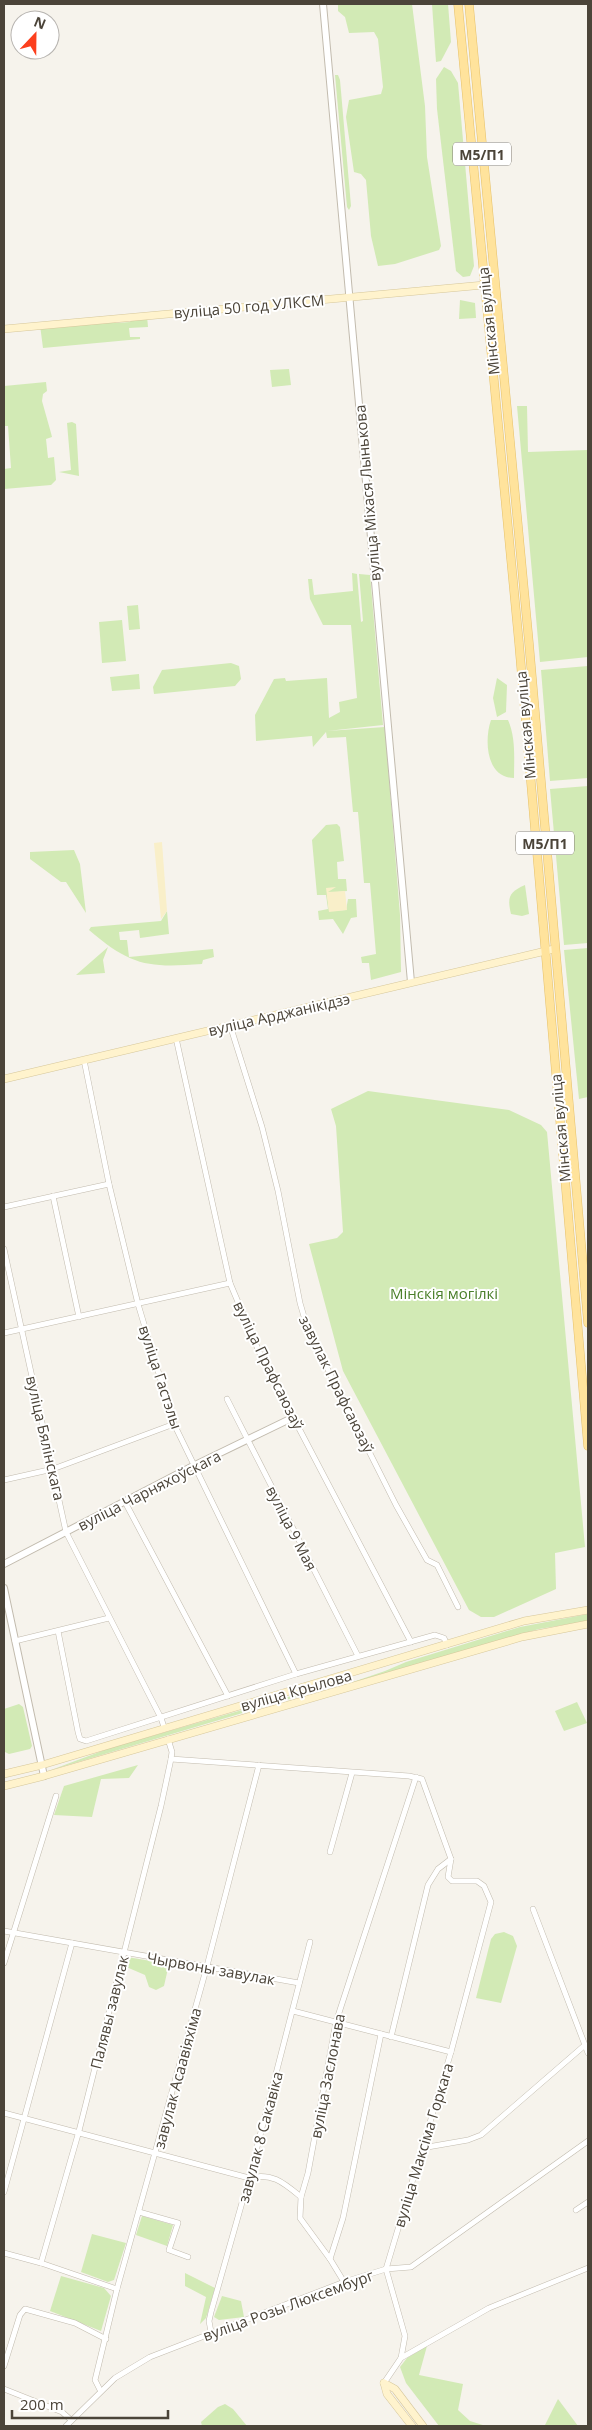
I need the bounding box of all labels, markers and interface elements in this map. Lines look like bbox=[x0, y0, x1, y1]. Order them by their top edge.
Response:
north arrow bbox=[10, 10, 60, 60]
text: N bbox=[31, 12, 49, 33]
road number: М5/П1 bbox=[453, 142, 511, 166]
street label: Мінская вуліца bbox=[472, 266, 504, 376]
street label: вуліца 50 год УЛКСМ bbox=[173, 289, 325, 323]
street label: вуліца Міхася Лынькова bbox=[349, 404, 385, 582]
street label: Мінская вуліца bbox=[510, 670, 540, 780]
road number: М5/П1 bbox=[516, 831, 574, 854]
street label: вуліца Арджанікідзэ bbox=[206, 988, 352, 1040]
street label: Мінская вуліца bbox=[545, 1073, 575, 1183]
park label: Мінскія могілкі bbox=[390, 1283, 498, 1303]
street label: вуліца Прафсаюзаў bbox=[229, 1298, 309, 1433]
street label: завулак Прафсаюзаў bbox=[295, 1312, 379, 1456]
street label: вуліца Гастэлы bbox=[135, 1323, 187, 1431]
street label: вуліца Бялінскага bbox=[22, 1374, 70, 1502]
street label: вуліца Чарняхоўскага bbox=[74, 1445, 224, 1535]
street label: вуліца 9 Мая bbox=[262, 1482, 322, 1574]
street label: вуліца Крылова bbox=[238, 1665, 354, 1715]
street label: Чырвоны завулак bbox=[145, 1947, 277, 1989]
street label: Палявы завулак bbox=[85, 1953, 133, 2071]
street label: завулак Асаавіяхіма bbox=[149, 2005, 205, 2151]
street label: вуліца Заслонава bbox=[305, 2012, 349, 2140]
street label: вуліца Максіма Горкага bbox=[388, 2060, 458, 2230]
street label: завулак 8 Сакавіка bbox=[233, 2069, 287, 2205]
street label: вуліца Розы Люксембург bbox=[200, 2265, 377, 2345]
scale bar bbox=[12, 2388, 169, 2420]
text: 200 m bbox=[20, 2394, 64, 2414]

